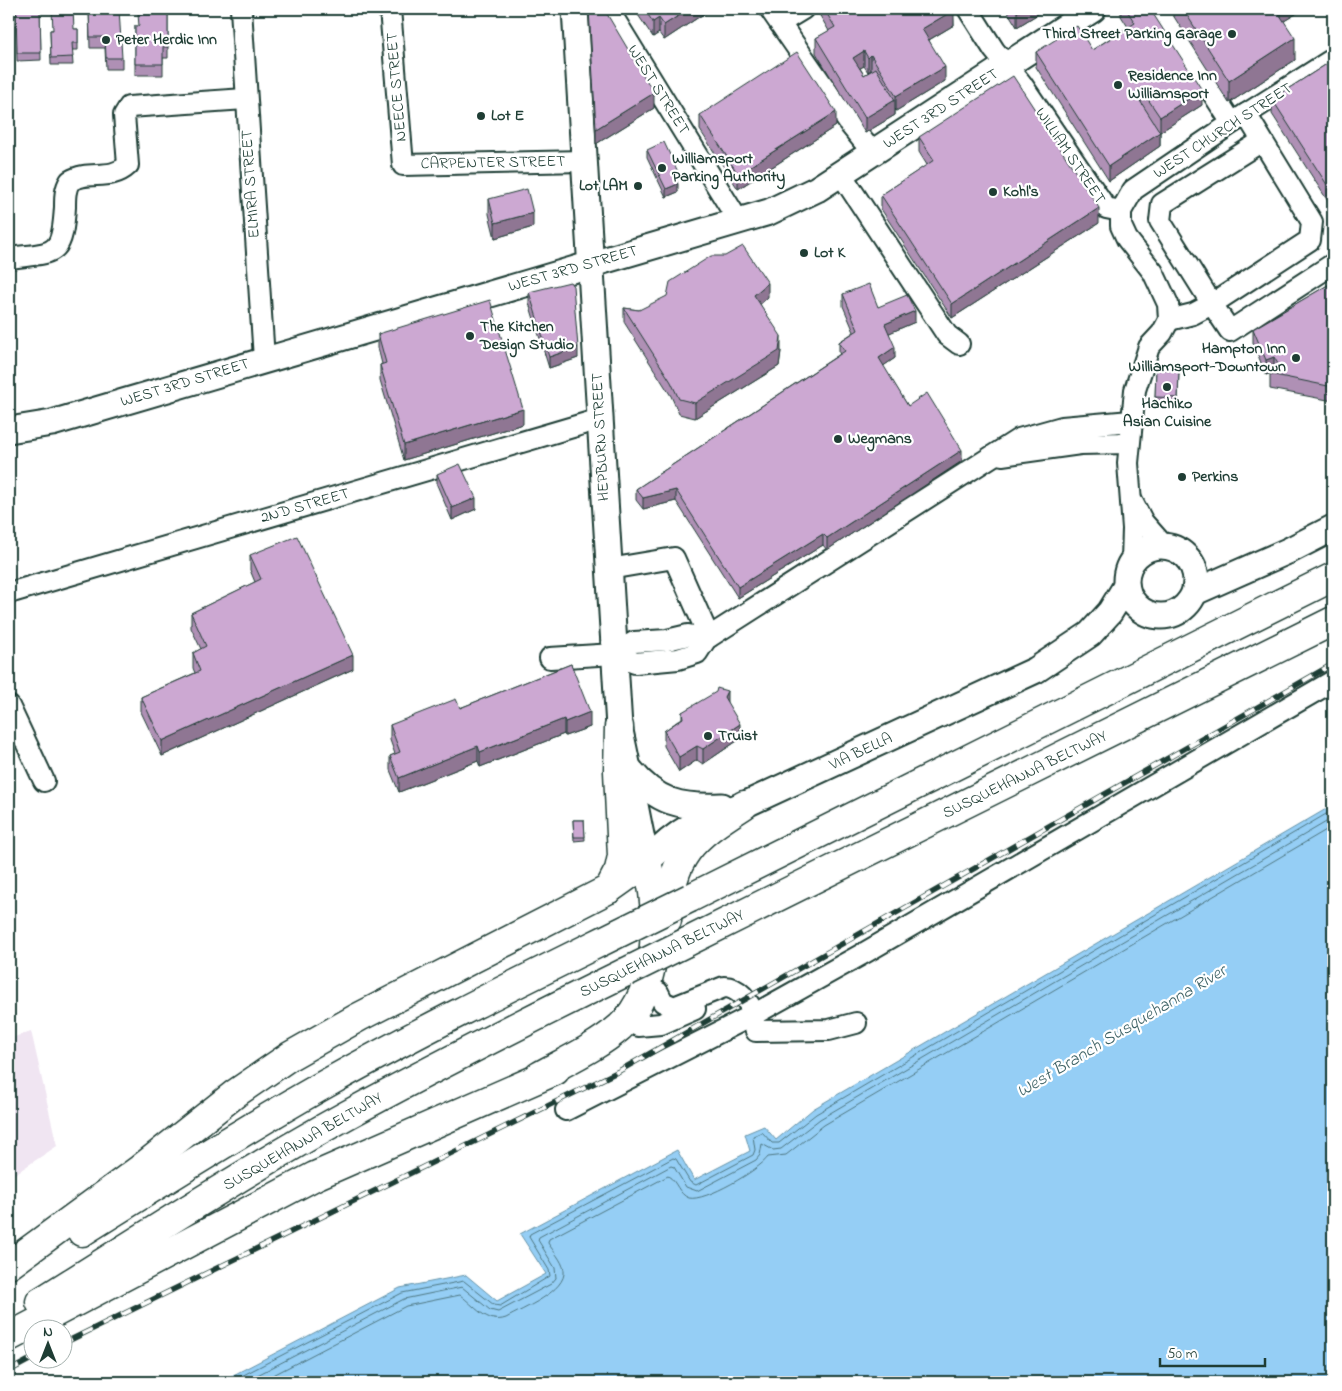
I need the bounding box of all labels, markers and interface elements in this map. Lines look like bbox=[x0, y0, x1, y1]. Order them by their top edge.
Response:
place label: Third Street Parking Garage bbox=[1043, 22, 1223, 47]
place label: Peter Herdic Inn bbox=[116, 28, 217, 52]
marker: Third Street Parking Garage bbox=[1226, 28, 1238, 40]
street label: NEECE STREET bbox=[380, 31, 414, 143]
marker: Peter Herdic Inn bbox=[100, 34, 112, 46]
street label: WEST STREET bbox=[621, 40, 695, 140]
street label: WEST 3RD STREET bbox=[878, 63, 1004, 155]
place label: Residence Inn Williamsport bbox=[1127, 64, 1217, 106]
street label: WEST CHURCH STREET bbox=[1149, 77, 1297, 185]
marker: Residence Inn Williamsport bbox=[1112, 79, 1124, 91]
street label: WILLIAM STREET bbox=[1029, 103, 1111, 209]
place label: Lot E bbox=[491, 104, 525, 128]
marker: Lot E bbox=[475, 110, 487, 122]
street label: ELMIRA STREET bbox=[235, 129, 267, 239]
place label: Williamsport Parking Authority bbox=[672, 147, 785, 190]
street label: CARPENTER STREET bbox=[420, 150, 566, 176]
marker: Williamsport Parking Authority bbox=[656, 162, 668, 174]
place label: Lot LAM bbox=[579, 174, 628, 198]
marker: Lot LAM bbox=[632, 180, 644, 192]
place label: Kohl's bbox=[1003, 180, 1039, 204]
marker: Kohl's bbox=[987, 186, 999, 198]
street label: WEST 3RD STREET bbox=[505, 239, 641, 299]
place label: Lot K bbox=[814, 241, 847, 265]
marker: Lot K bbox=[798, 247, 810, 259]
place label: The Kitchen Design Studio bbox=[479, 315, 574, 358]
marker: The Kitchen Design Studio bbox=[464, 330, 476, 342]
place label: Hampton Inn Williamsport-Downtown bbox=[1129, 337, 1286, 379]
street label: WEST 3RD STREET bbox=[118, 352, 252, 414]
marker: Hampton Inn Williamsport-Downtown bbox=[1290, 352, 1302, 364]
street label: HEPBURN STREET bbox=[586, 372, 616, 502]
marker: Hachiko Asian Cuisine bbox=[1161, 381, 1173, 393]
place label: Hachiko Asian Cuisine bbox=[1123, 392, 1212, 434]
place label: Wegmans bbox=[848, 427, 912, 452]
marker: Wegmans bbox=[832, 433, 844, 445]
place label: Perkins bbox=[1192, 465, 1238, 489]
marker: Perkins bbox=[1176, 471, 1188, 483]
street label: 2ND STREET bbox=[258, 482, 352, 530]
place label: Truist bbox=[718, 724, 758, 748]
street label: SUSQUEHANNA BELTWAY bbox=[939, 724, 1112, 825]
street label: VIA BELLA bbox=[825, 727, 897, 778]
marker: Truist bbox=[702, 730, 714, 742]
street label: SUSQUEHANNA BELTWAY bbox=[576, 903, 749, 1004]
water label: West Branch Susquehanna River bbox=[1012, 958, 1234, 1105]
street label: SUSQUEHANNA BELTWAY bbox=[219, 1086, 388, 1198]
north arrow bbox=[22, 1318, 72, 1368]
text: N bbox=[43, 1322, 53, 1343]
scale bar bbox=[1160, 1336, 1264, 1368]
text: 50 m bbox=[1167, 1343, 1198, 1365]

